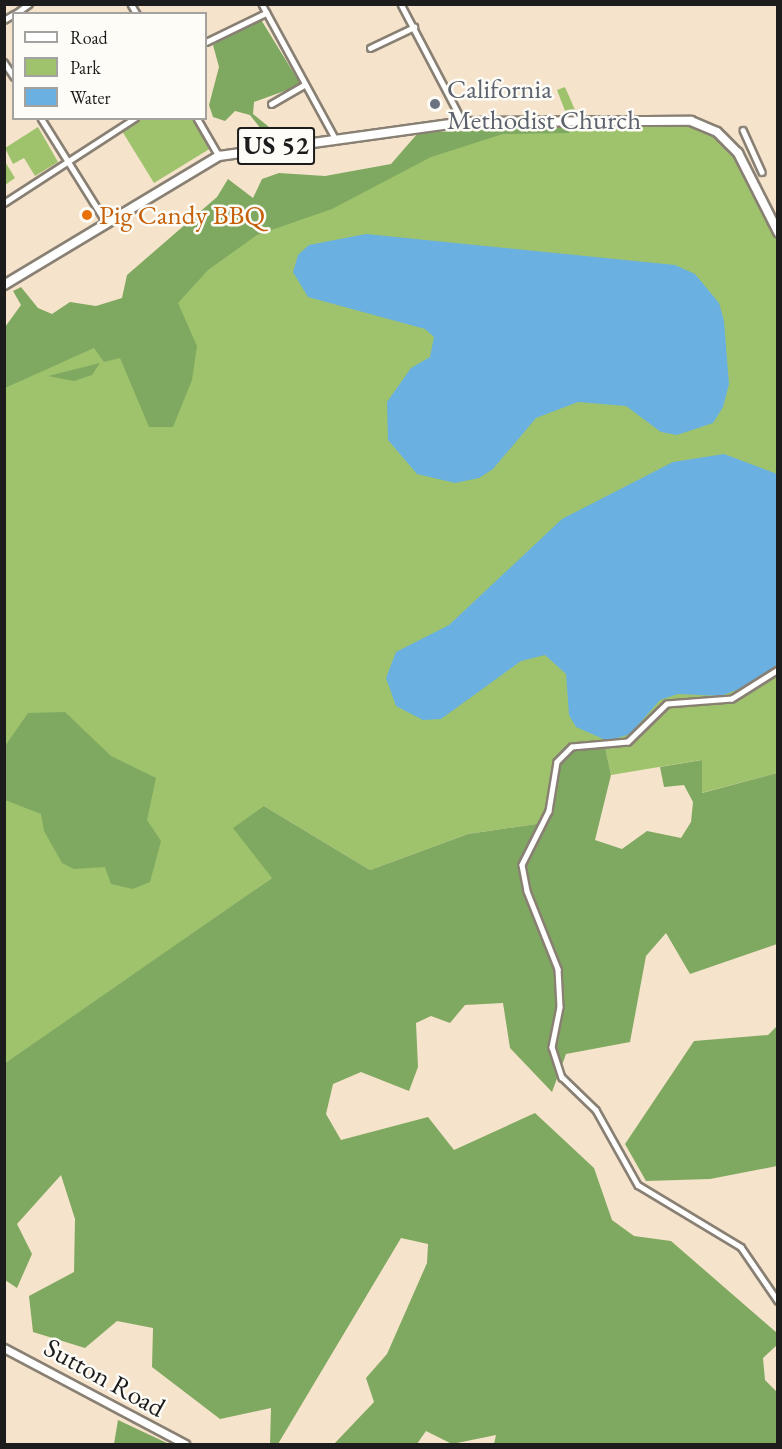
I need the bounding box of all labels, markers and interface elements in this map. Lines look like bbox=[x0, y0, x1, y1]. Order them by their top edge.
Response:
legend bbox=[12, 12, 207, 120]
text: Road bbox=[70, 26, 108, 49]
text: Park bbox=[70, 56, 101, 79]
place label: California Methodist Church bbox=[447, 72, 641, 135]
text: Water bbox=[70, 86, 111, 109]
marker: California Methodist Church bbox=[428, 97, 442, 111]
road number: US 52 bbox=[237, 123, 315, 169]
place label: Pig Candy BBQ bbox=[99, 199, 265, 231]
marker: Pig Candy BBQ bbox=[80, 208, 94, 222]
street label: Sutton Road bbox=[39, 1331, 171, 1423]

